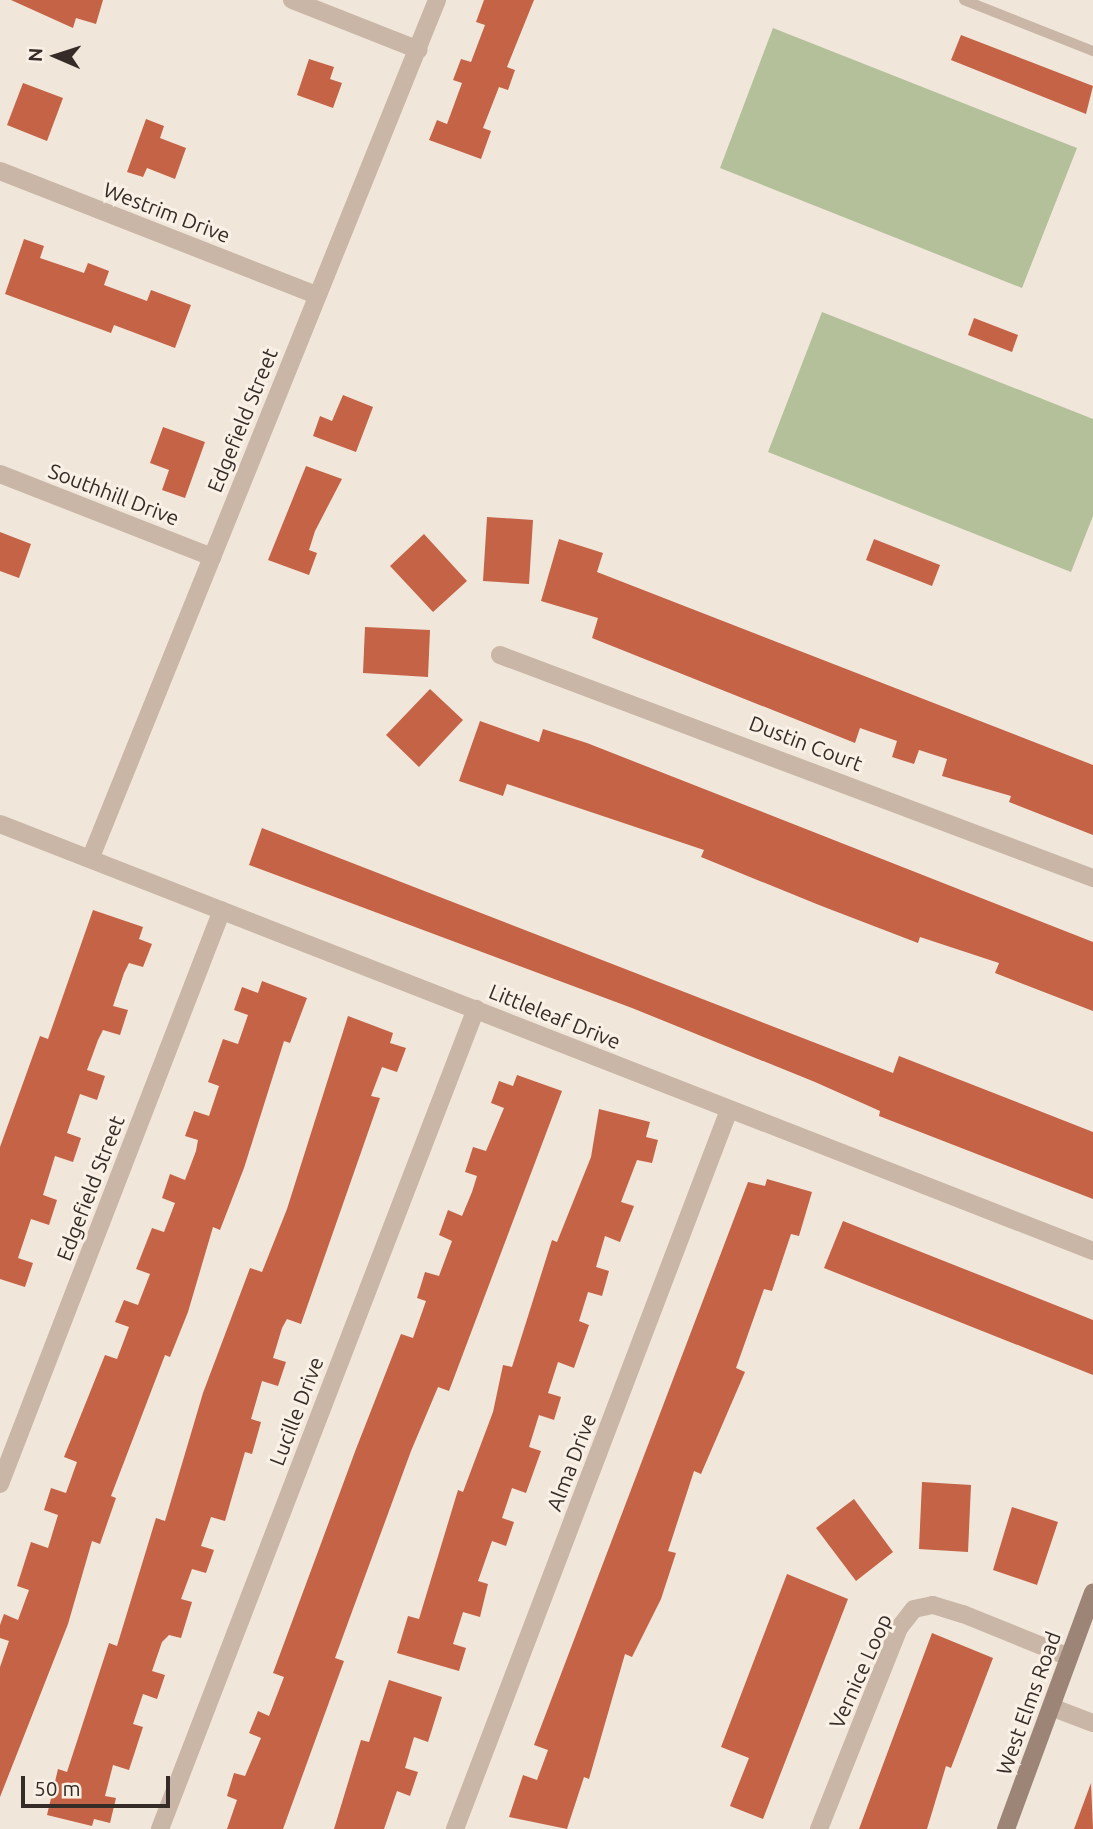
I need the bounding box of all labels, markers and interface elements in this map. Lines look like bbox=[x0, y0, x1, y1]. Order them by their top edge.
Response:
north arrow bbox=[21, 21, 91, 91]
text: N bbox=[24, 47, 46, 63]
street label: Westrim Drive bbox=[100, 176, 234, 248]
street label: Edgefield Street bbox=[202, 344, 282, 496]
street label: Southhill Drive bbox=[45, 457, 183, 531]
street label: Dustin Court bbox=[746, 710, 866, 776]
street label: Littleleaf Drive bbox=[486, 978, 624, 1054]
street label: Edgefield Street bbox=[51, 1112, 129, 1264]
street label: Lucille Drive bbox=[264, 1353, 328, 1469]
street label: Alma Drive bbox=[541, 1410, 601, 1514]
street label: Vernice Loop bbox=[824, 1610, 896, 1732]
street label: West Elms Road bbox=[990, 1628, 1066, 1778]
scale bar bbox=[24, 1762, 173, 1806]
text: 50 m bbox=[34, 1776, 81, 1800]

